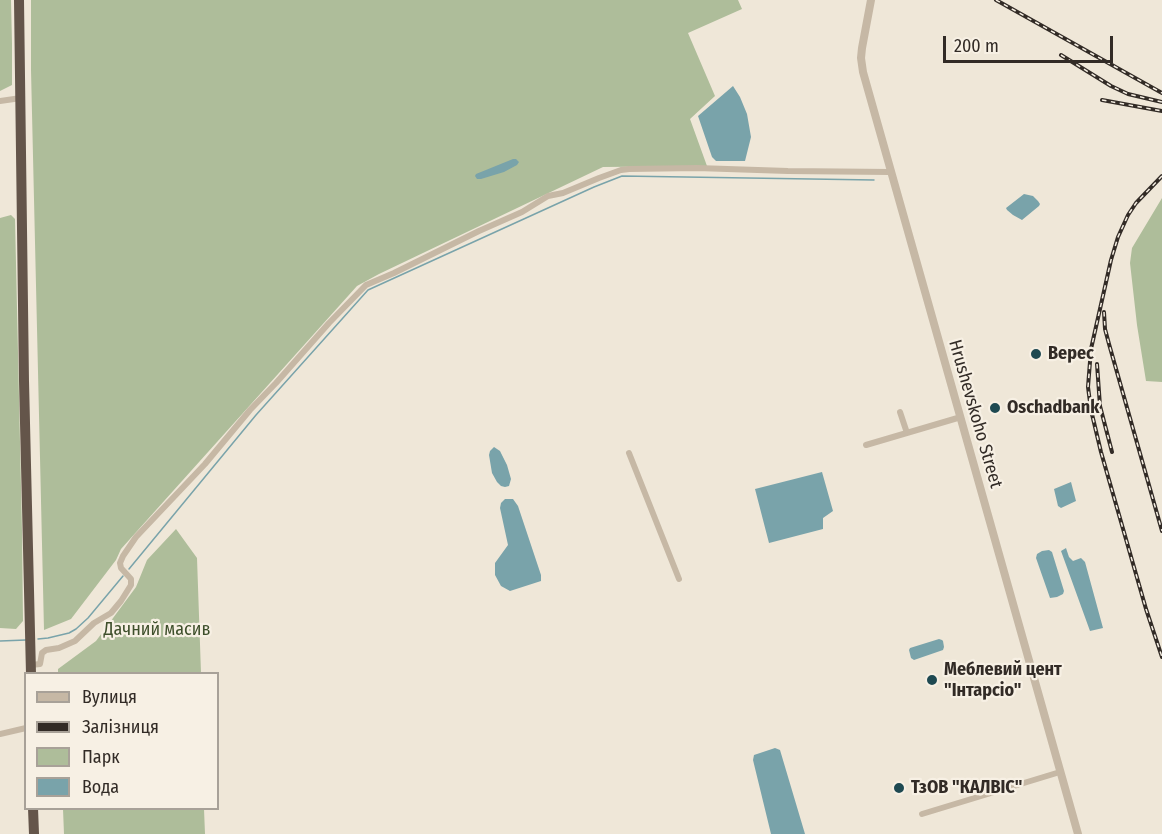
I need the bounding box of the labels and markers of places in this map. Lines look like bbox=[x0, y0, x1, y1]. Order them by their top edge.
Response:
place label: Верес bbox=[1048, 343, 1094, 365]
marker: Верес bbox=[1029, 347, 1043, 361]
place label: Oschadbank bbox=[1007, 397, 1099, 419]
marker: Oschadbank bbox=[988, 401, 1002, 415]
place label: Меблевий цент "Інтарсіо" bbox=[944, 659, 1062, 702]
marker: Меблевий цент "Інтарсіо" bbox=[925, 673, 939, 687]
place label: ТзОВ "КАЛВІС" bbox=[911, 777, 1022, 799]
marker: ТзОВ "КАЛВІС" bbox=[892, 781, 906, 795]

